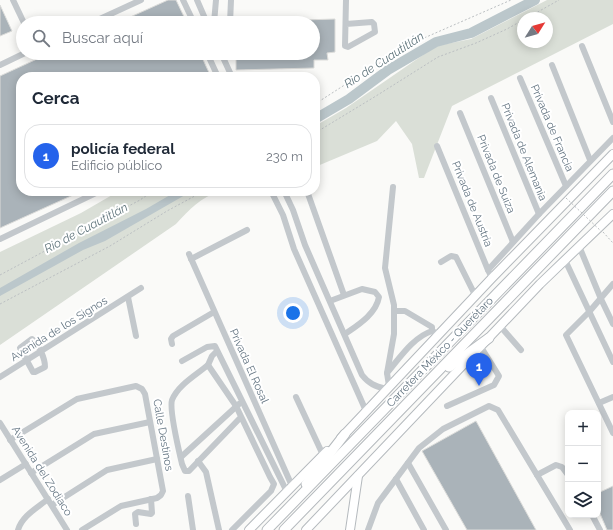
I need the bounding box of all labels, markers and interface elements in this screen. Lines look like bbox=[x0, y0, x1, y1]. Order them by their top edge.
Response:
north arrow bbox=[517, 12, 553, 48]
search box bbox=[16, 16, 320, 60]
icon: search bbox=[30, 27, 52, 49]
text: Buscar aquí bbox=[62, 29, 143, 47]
water label: Rio de Cuautitlán bbox=[341, 29, 427, 91]
street label: Privada de Francia bbox=[528, 83, 576, 173]
text: Cerca bbox=[32, 88, 80, 108]
street label: Privada de Alemania bbox=[498, 101, 550, 203]
street label: Privada de Suiza bbox=[474, 133, 518, 215]
text: policía federal bbox=[71, 140, 175, 158]
text: 1 bbox=[43, 149, 49, 164]
text: 230 m bbox=[266, 149, 303, 164]
text: Edificio público bbox=[71, 158, 162, 173]
street label: Privada de Austria bbox=[449, 159, 495, 249]
water label: Rio de Cuautitlán bbox=[42, 200, 130, 256]
street label: Avenida de los Signos bbox=[8, 294, 110, 364]
street label: Carretera México - Querétaro bbox=[384, 294, 496, 410]
your location bbox=[283, 303, 303, 323]
street label: Privada El Rosal bbox=[227, 327, 271, 405]
pin: 1 bbox=[466, 353, 492, 386]
street label: Calle Destinos bbox=[150, 398, 176, 472]
map controls bbox=[565, 410, 601, 518]
button: + bbox=[565, 410, 601, 446]
street label: Avenida del Zodiaco bbox=[9, 424, 75, 519]
button: − bbox=[565, 446, 601, 482]
button: layers bbox=[565, 482, 601, 518]

